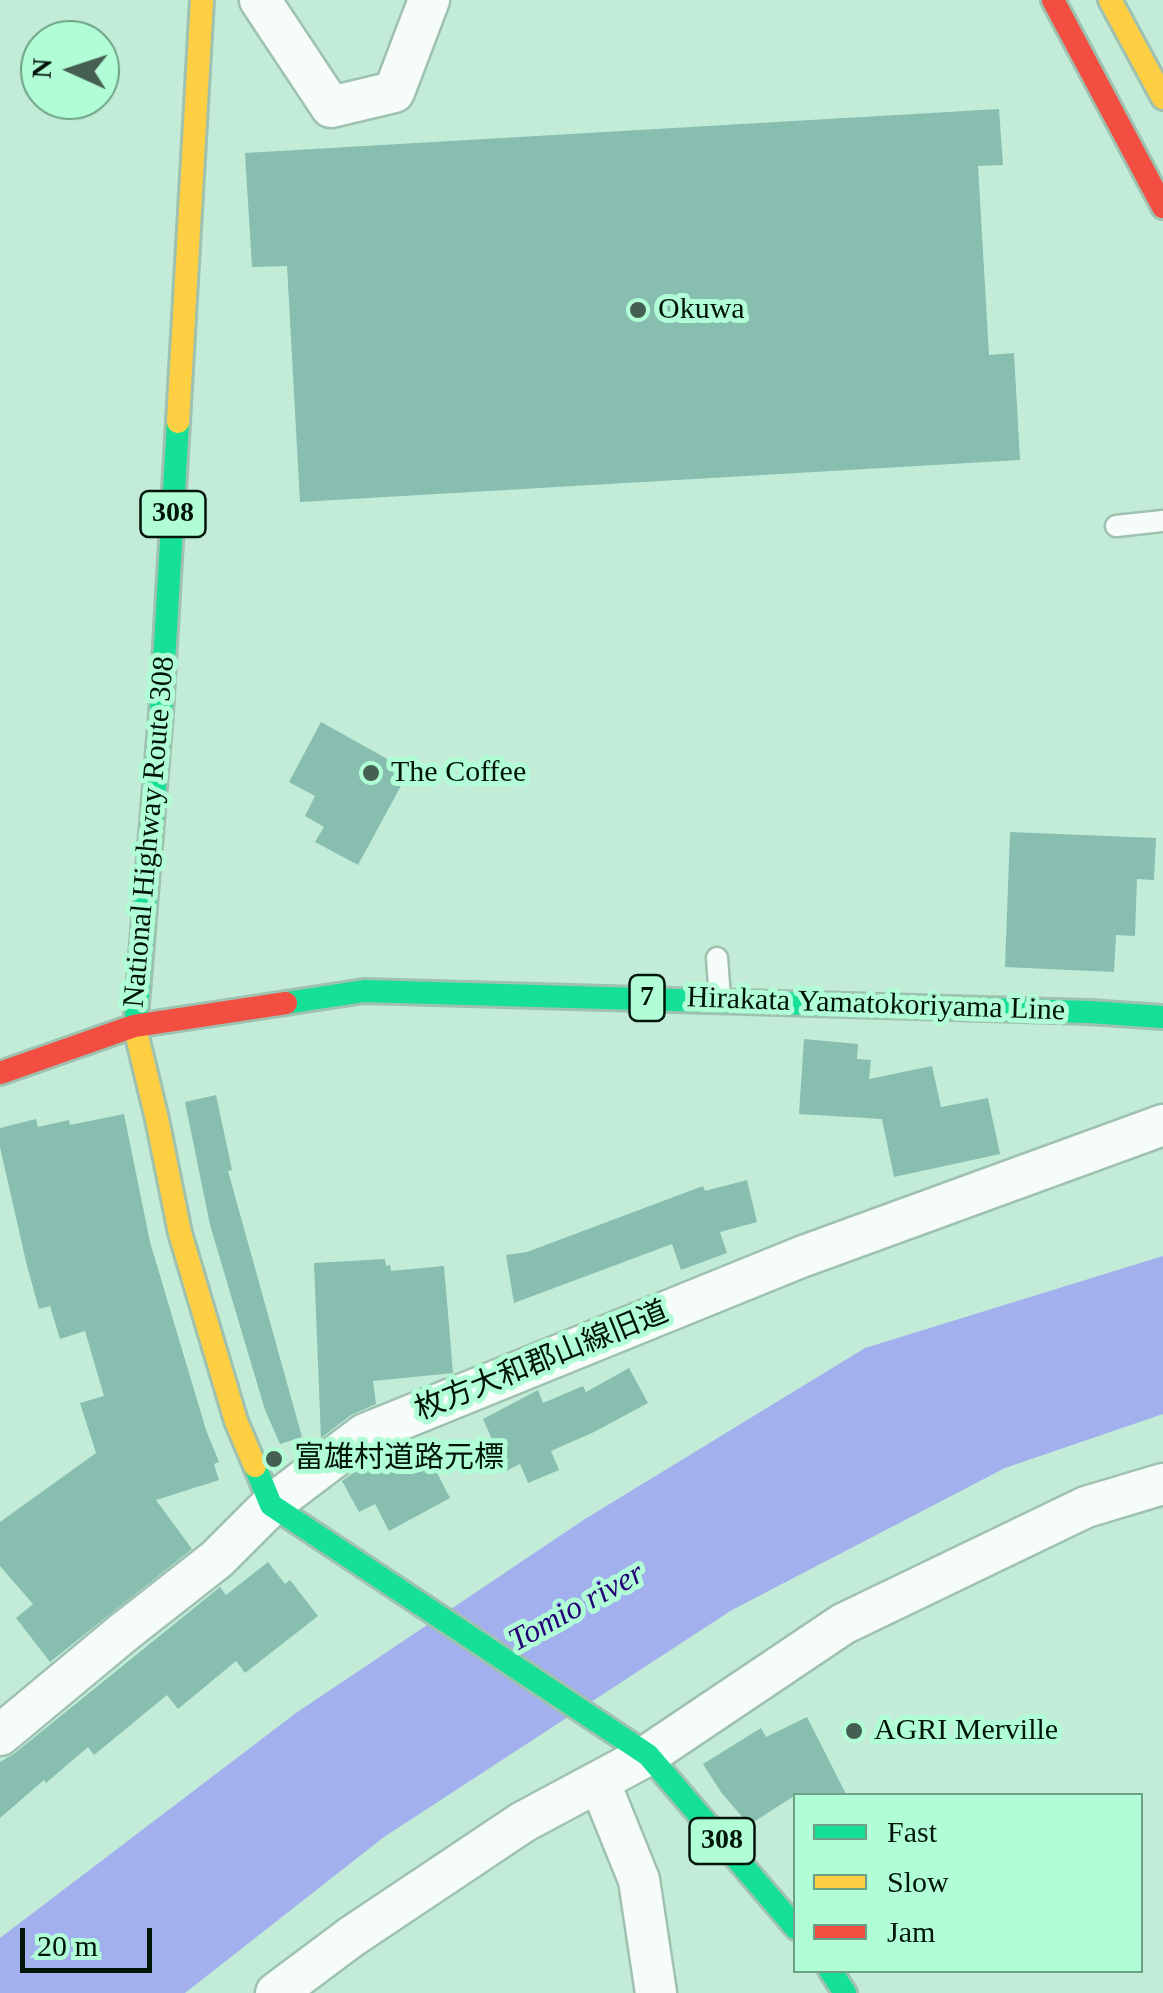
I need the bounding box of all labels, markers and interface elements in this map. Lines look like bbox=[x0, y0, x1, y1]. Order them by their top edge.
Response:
north arrow bbox=[20, 20, 120, 120]
text: N bbox=[26, 58, 58, 79]
place label: Okuwa bbox=[658, 292, 745, 328]
marker: Okuwa bbox=[627, 299, 649, 321]
road number: 308 bbox=[140, 491, 206, 537]
street label: National Highway Route 308 bbox=[117, 655, 183, 1009]
place label: The Coffee bbox=[391, 755, 526, 791]
marker: The Coffee bbox=[360, 762, 382, 784]
road number: 7 bbox=[630, 975, 664, 1021]
street label: Hirakata Yamatokoriyama Line bbox=[686, 980, 1066, 1030]
street label: 枚方大和郡山線旧道 bbox=[410, 1295, 674, 1429]
place label: 富雄村道路元標 bbox=[294, 1441, 504, 1477]
marker: 富雄村道路元標 bbox=[263, 1448, 285, 1470]
water label: Tomio river bbox=[503, 1555, 651, 1661]
place label: AGRI Merville bbox=[874, 1713, 1058, 1749]
marker: AGRI Merville bbox=[843, 1720, 865, 1742]
legend bbox=[793, 1793, 1143, 1973]
text: Fast bbox=[887, 1815, 937, 1848]
road number: 308 bbox=[690, 1818, 754, 1864]
text: Slow bbox=[887, 1865, 949, 1898]
scale bar bbox=[25, 1908, 158, 1970]
text: Jam bbox=[887, 1915, 935, 1948]
text: 20 m bbox=[37, 1929, 98, 1962]

